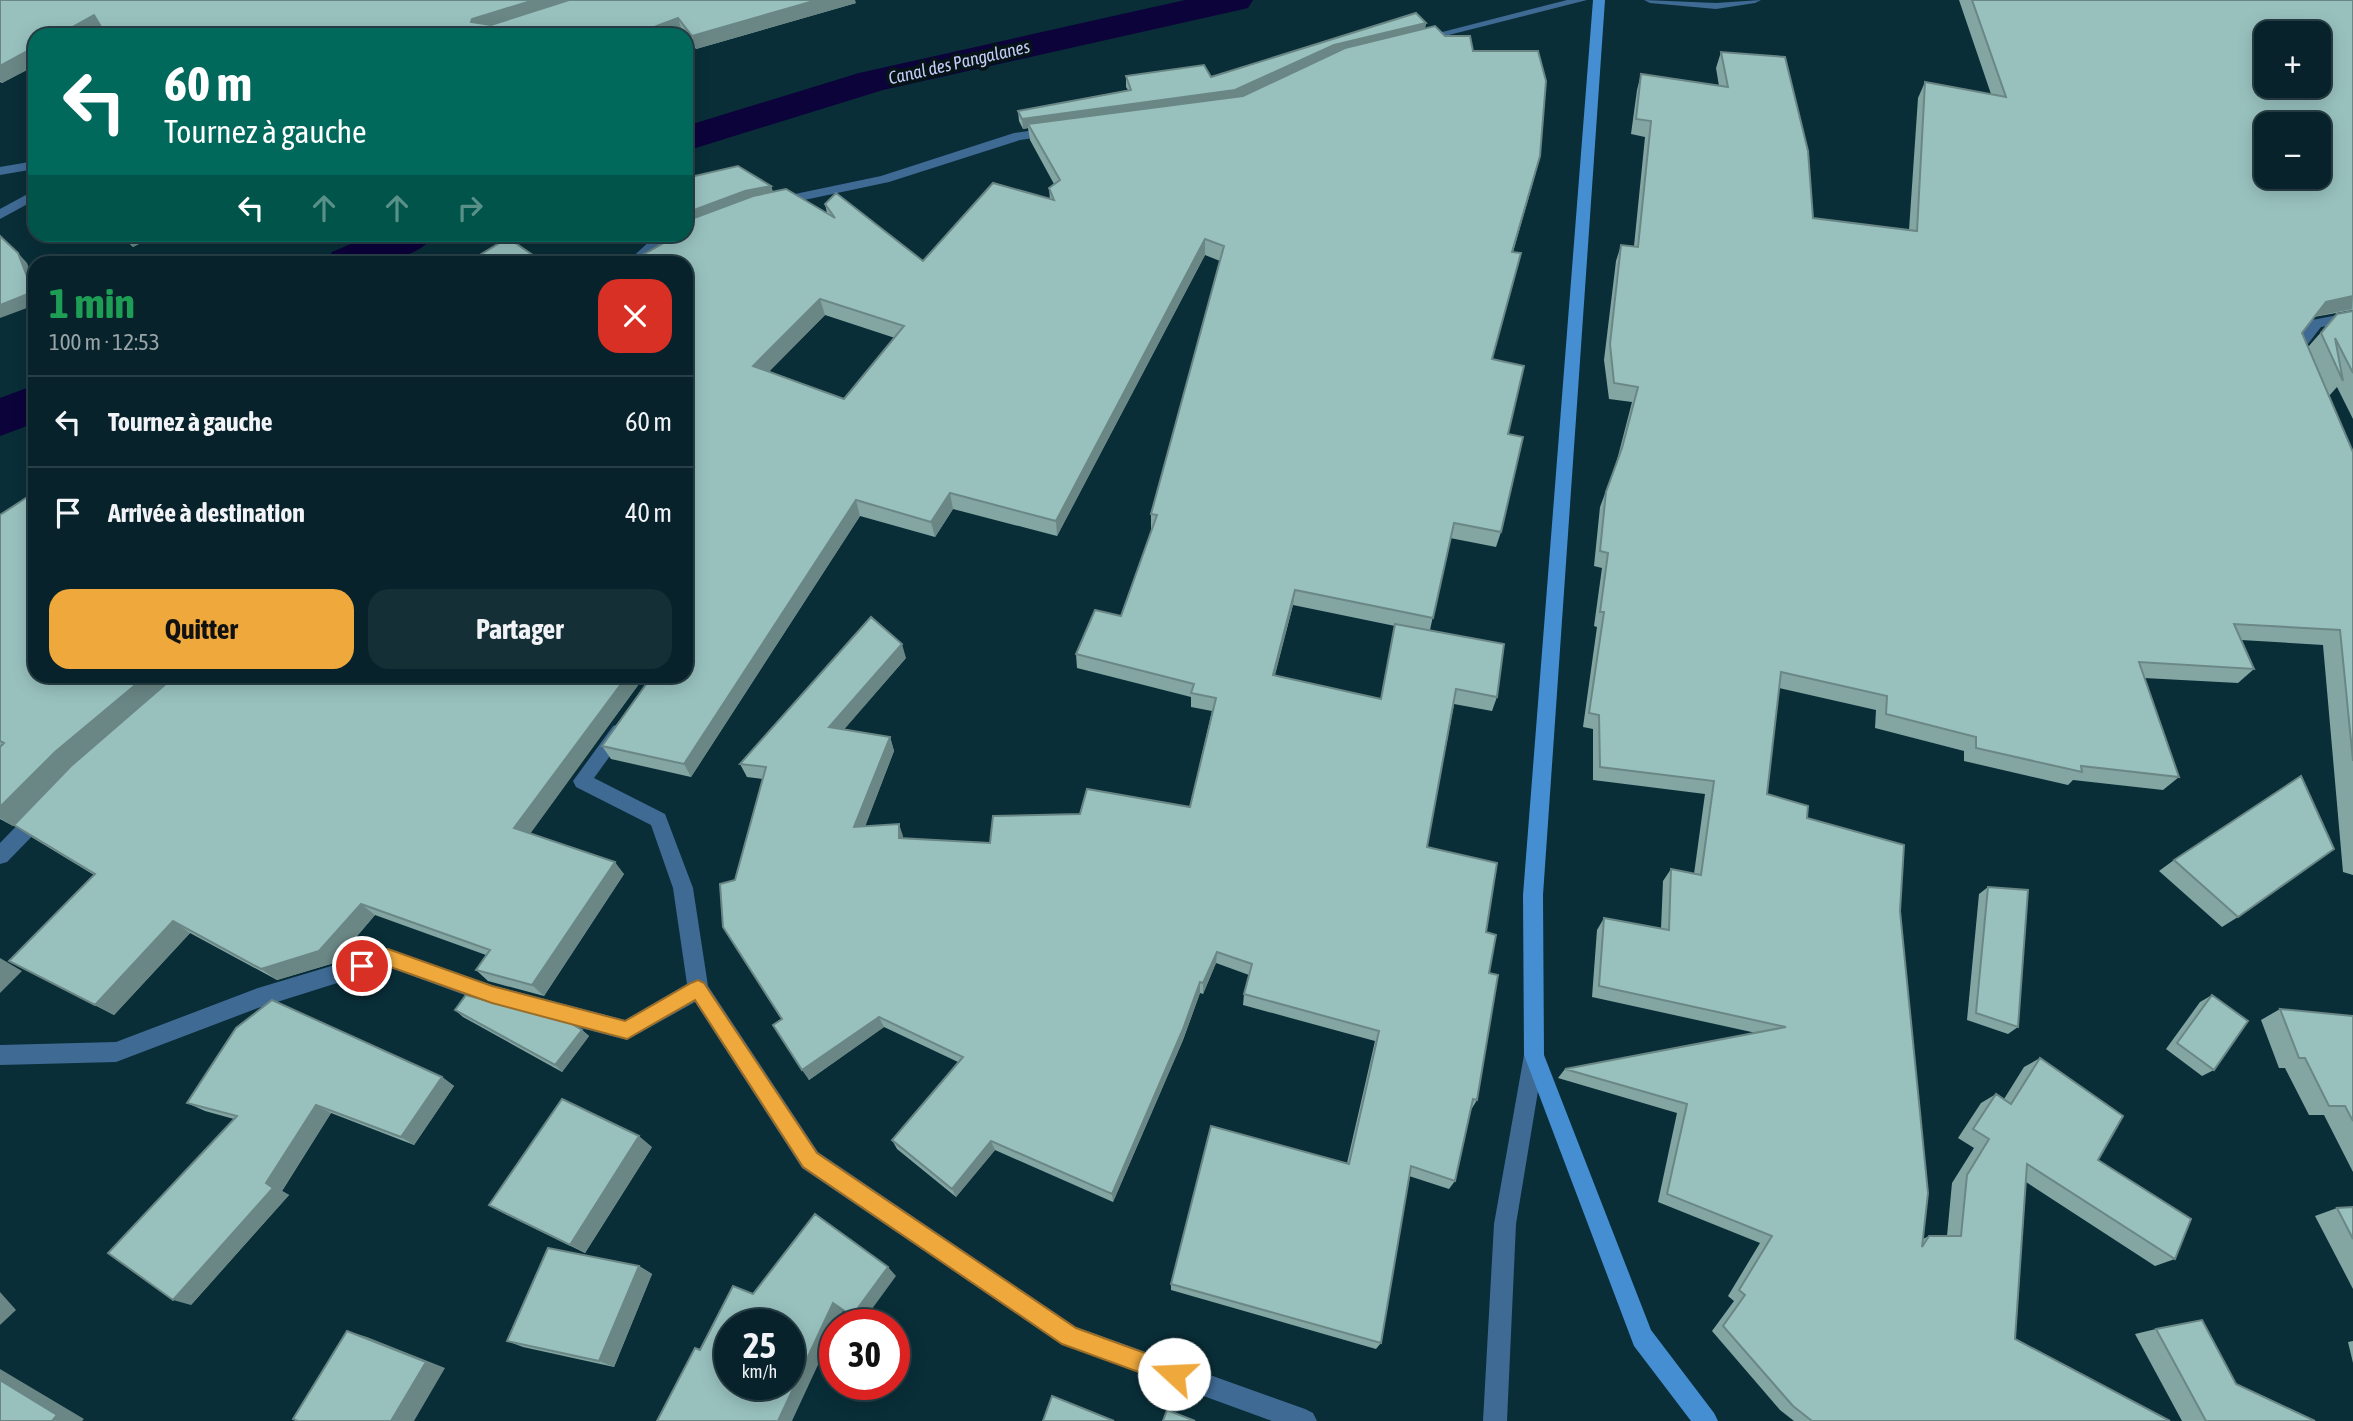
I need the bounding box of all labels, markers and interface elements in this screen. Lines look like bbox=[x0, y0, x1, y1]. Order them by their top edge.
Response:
map controls bbox=[2254, 21, 2331, 189]
button: + bbox=[2254, 21, 2331, 98]
water label: Canal des Pangalanes bbox=[886, 35, 1032, 89]
text: 60 m bbox=[164, 55, 252, 111]
icon: left bbox=[49, 56, 140, 147]
button: − bbox=[2254, 112, 2331, 189]
text: Tournez à gauche bbox=[164, 113, 367, 150]
icon: left bbox=[232, 189, 270, 227]
icon: ahead bbox=[305, 189, 343, 227]
icon: ahead bbox=[378, 189, 416, 227]
icon: right bbox=[451, 189, 489, 227]
text: 1 min bbox=[49, 279, 135, 327]
button: close bbox=[598, 279, 672, 353]
text: 100 m · 12:53 bbox=[49, 329, 160, 355]
icon: left bbox=[49, 403, 87, 441]
text: Tournez à gauche bbox=[108, 407, 273, 437]
text: 60 m bbox=[625, 407, 672, 437]
icon: arrive bbox=[49, 494, 87, 532]
text: Arrivée à destination bbox=[108, 498, 305, 528]
text: 40 m bbox=[625, 498, 672, 528]
button: Quitter bbox=[49, 589, 354, 669]
button: Partager bbox=[368, 589, 672, 669]
pin bbox=[332, 936, 392, 996]
icon: arrive bbox=[343, 947, 381, 985]
speed limit sign: 30 bbox=[819, 1309, 910, 1400]
text: 25 bbox=[743, 1325, 776, 1365]
position arrow bbox=[1137, 1337, 1211, 1411]
text: km/h bbox=[742, 1361, 777, 1382]

